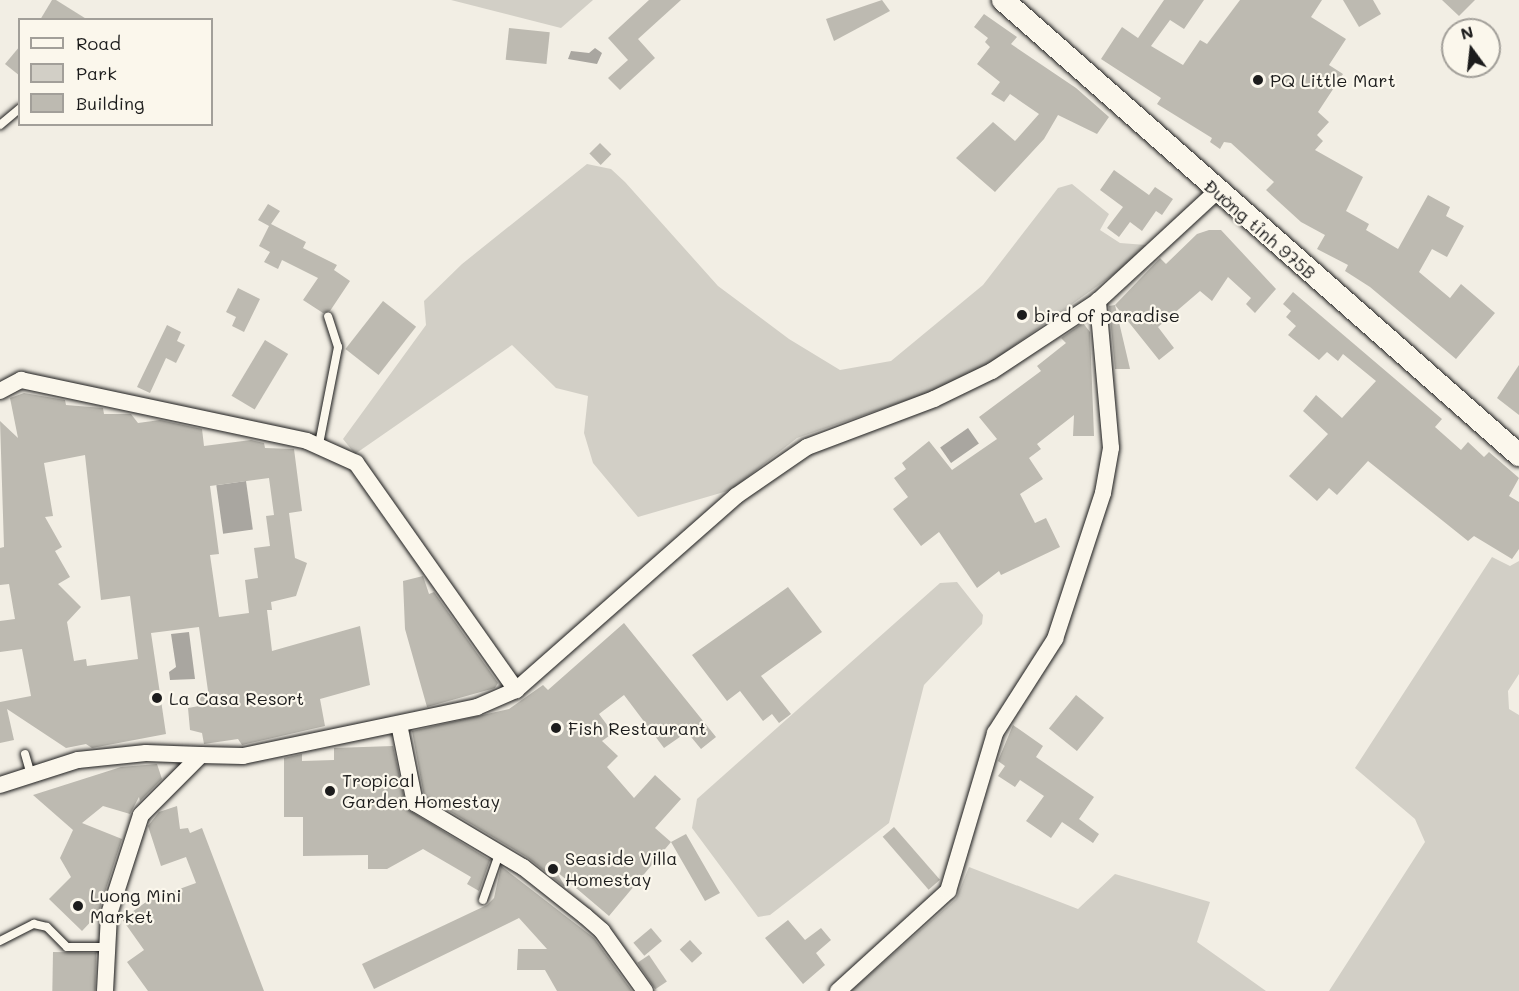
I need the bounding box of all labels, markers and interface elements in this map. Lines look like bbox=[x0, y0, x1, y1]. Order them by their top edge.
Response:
legend bbox=[18, 18, 213, 126]
north arrow bbox=[1441, 18, 1501, 78]
text: N bbox=[1458, 20, 1475, 44]
text: Road bbox=[76, 31, 121, 55]
text: Park bbox=[76, 61, 117, 85]
place label: PQ Little Mart bbox=[1270, 69, 1396, 91]
marker: PQ Little Mart bbox=[1251, 73, 1265, 87]
text: Building bbox=[76, 91, 144, 115]
street label: Đường tỉnh 975B bbox=[1200, 174, 1320, 284]
place label: bird of paradise bbox=[1034, 304, 1180, 326]
marker: bird of paradise bbox=[1015, 308, 1029, 322]
place label: La Casa Resort bbox=[169, 687, 304, 709]
marker: La Casa Resort bbox=[150, 691, 164, 705]
place label: Fish Restaurant bbox=[568, 717, 707, 739]
marker: Fish Restaurant bbox=[549, 721, 563, 735]
place label: Tropical Garden Homestay bbox=[342, 770, 500, 812]
marker: Tropical Garden Homestay bbox=[323, 784, 337, 798]
place label: Seaside Villa Homestay bbox=[565, 848, 677, 890]
marker: Seaside Villa Homestay bbox=[546, 862, 560, 876]
place label: Luong Mini Market bbox=[90, 885, 181, 928]
marker: Luong Mini Market bbox=[71, 899, 85, 913]

